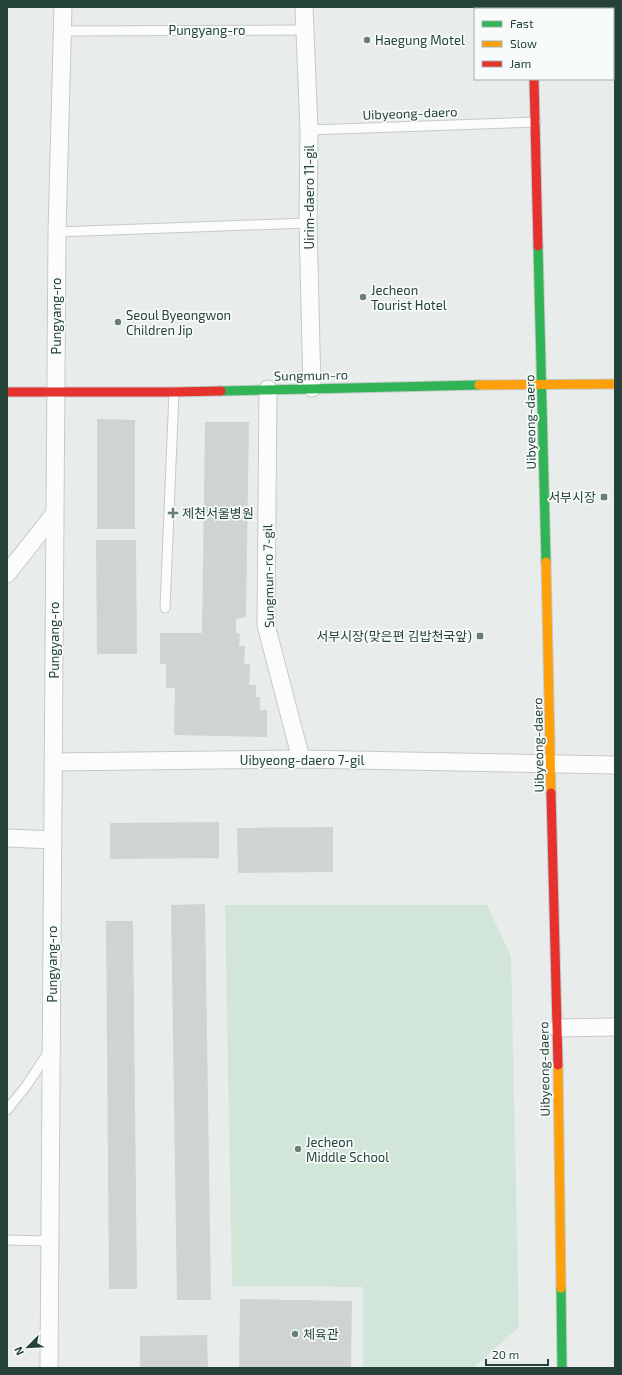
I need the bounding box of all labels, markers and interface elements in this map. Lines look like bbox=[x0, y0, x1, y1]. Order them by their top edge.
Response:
legend bbox=[474, 8, 614, 80]
text: Fast bbox=[510, 16, 534, 30]
street label: Pungyang-ro bbox=[169, 22, 245, 38]
place label: Haegung Motel bbox=[375, 32, 465, 48]
marker: Haegung Motel bbox=[362, 35, 372, 45]
text: Slow bbox=[510, 36, 537, 50]
text: Jam bbox=[510, 56, 531, 70]
street label: Uibyeong-daero bbox=[362, 103, 458, 123]
street label: Uirim-daero 11-gil bbox=[301, 144, 317, 249]
street label: Pungyang-ro bbox=[48, 278, 64, 354]
place label: Jecheon Tourist Hotel bbox=[371, 282, 447, 313]
marker: Jecheon Tourist Hotel bbox=[358, 292, 368, 302]
place label: Seoul Byeongwon Children Jip bbox=[126, 307, 231, 338]
marker: Seoul Byeongwon Children Jip bbox=[113, 317, 123, 327]
street label: Sungmun-ro bbox=[274, 366, 348, 384]
street label: Uibyeong-daero bbox=[521, 374, 539, 470]
place label: 서부시장 bbox=[548, 489, 596, 505]
marker: 서부시장 bbox=[599, 492, 609, 502]
place label: 제천서울병원 bbox=[182, 505, 254, 521]
marker: 제천서울병원 bbox=[167, 507, 179, 519]
street label: Sungmun-ro 7-gil bbox=[259, 524, 277, 628]
street label: Pungyang-ro bbox=[46, 602, 62, 678]
place label: 서부시장(맞은편 김밥천국앞) bbox=[316, 628, 472, 644]
marker: 서부시장(맞은편 김밥천국앞) bbox=[475, 631, 485, 641]
street label: Uibyeong-daero bbox=[529, 697, 547, 793]
street label: Uibyeong-daero 7-gil bbox=[240, 752, 364, 768]
street label: Pungyang-ro bbox=[44, 926, 60, 1002]
street label: Uibyeong-daero bbox=[535, 1021, 553, 1117]
place label: Jecheon Middle School bbox=[306, 1134, 389, 1165]
marker: Jecheon Middle School bbox=[293, 1144, 303, 1154]
place label: 체육관 bbox=[303, 1326, 339, 1342]
north arrow bbox=[8, 1327, 48, 1367]
marker: 체육관 bbox=[290, 1329, 300, 1339]
scale bar bbox=[486, 1341, 548, 1367]
text: N bbox=[11, 1345, 26, 1358]
text: 20 m bbox=[492, 1347, 519, 1361]

